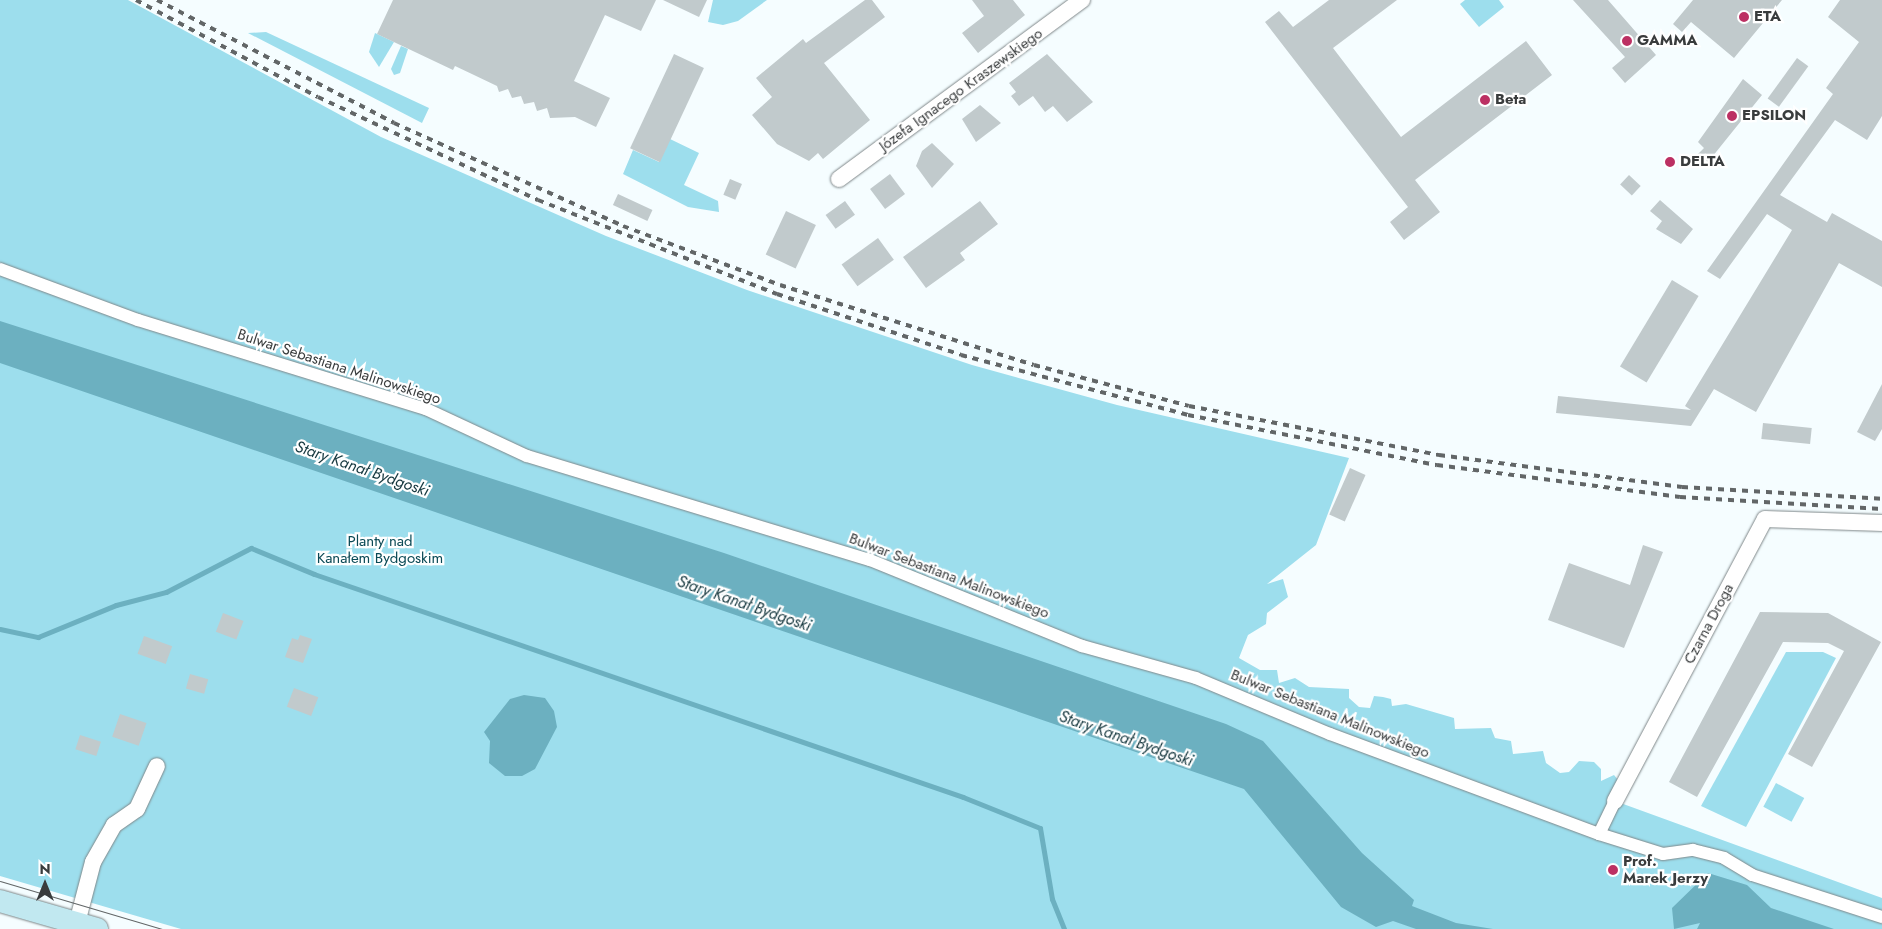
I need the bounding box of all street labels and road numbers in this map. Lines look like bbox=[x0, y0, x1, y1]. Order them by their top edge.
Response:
street label: Józefa Ignacego Kraszewskiego bbox=[876, 25, 1046, 155]
street label: Bulwar Sebastiana Malinowskiego bbox=[235, 326, 443, 408]
street label: Bulwar Sebastiana Malinowskiego bbox=[847, 530, 1051, 622]
street label: Czarna Droga bbox=[1680, 581, 1738, 667]
street label: Bulwar Sebastiana Malinowskiego bbox=[1228, 666, 1432, 762]

